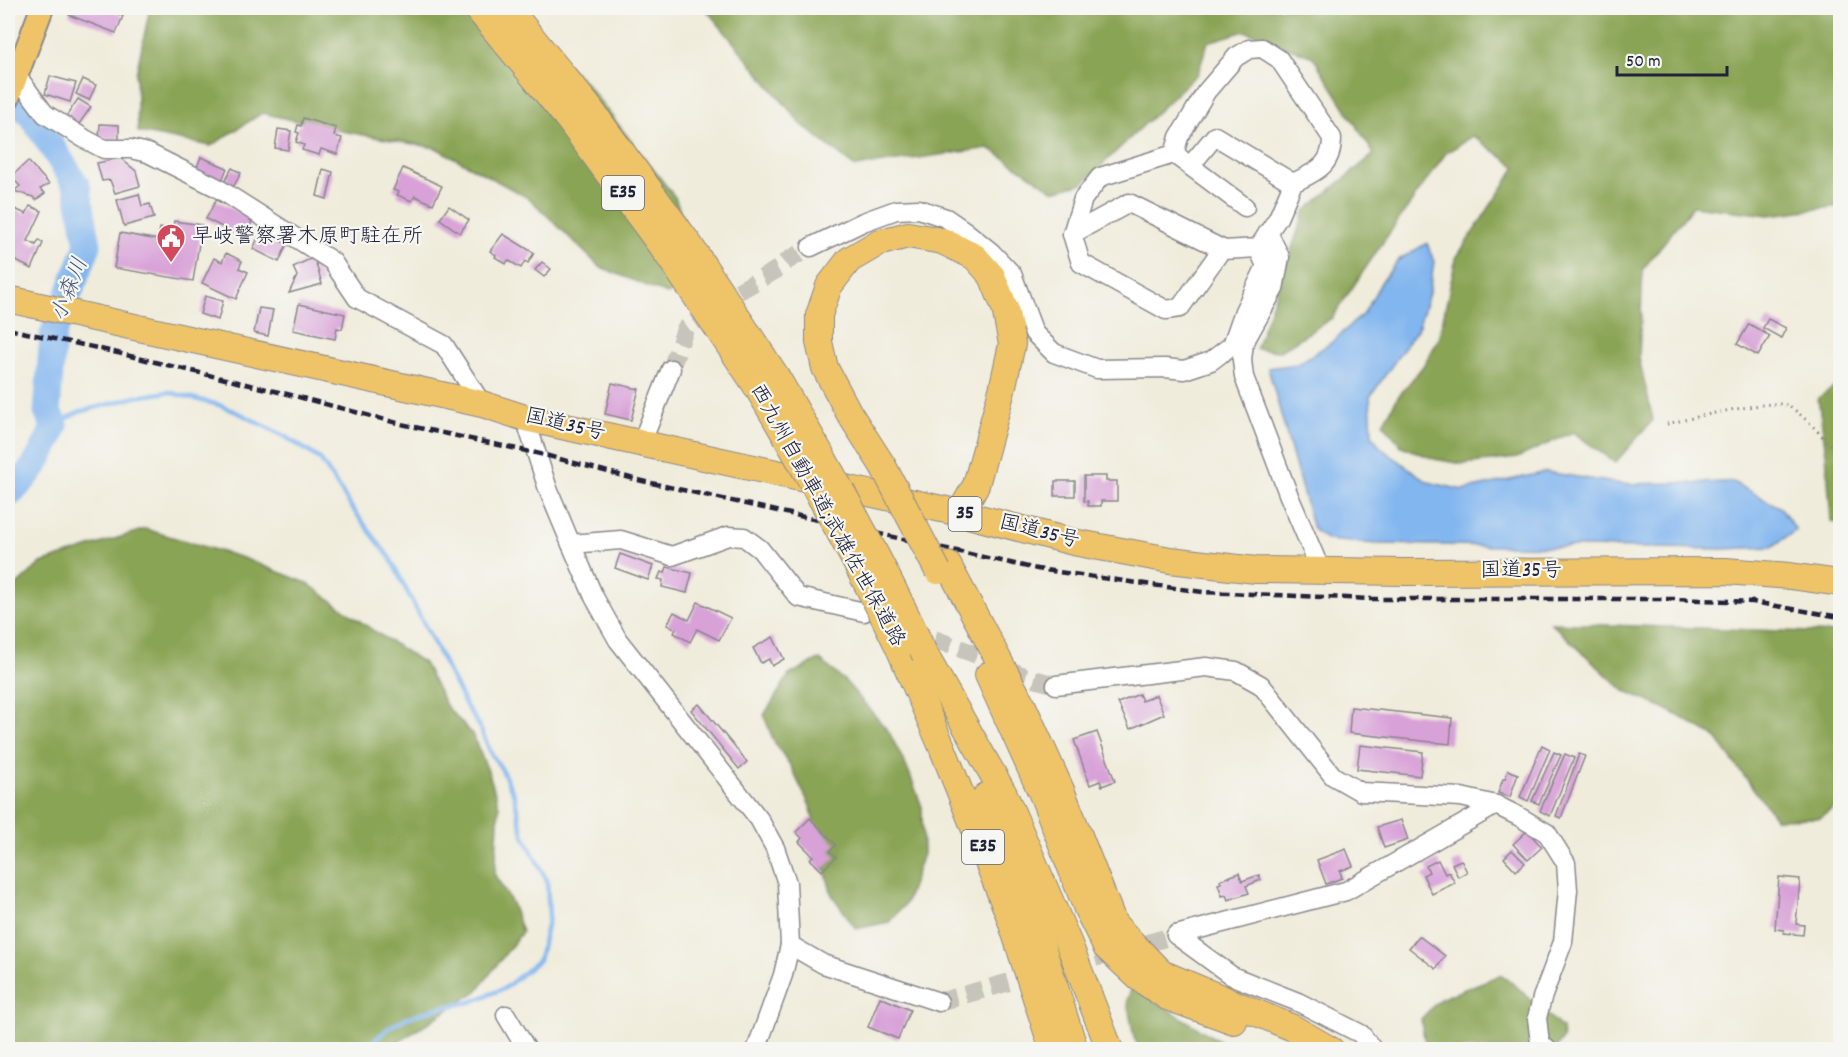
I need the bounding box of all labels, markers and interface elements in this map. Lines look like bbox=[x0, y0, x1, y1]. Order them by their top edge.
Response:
scale bar bbox=[1617, 39, 1726, 77]
text: 50 m bbox=[1626, 50, 1661, 75]
road number: E35 bbox=[602, 176, 644, 210]
public building icon: 早岐警察署木原町駐在所 bbox=[155, 222, 187, 264]
place label: 早岐警察署木原町駐在所 bbox=[192, 223, 423, 253]
water label: 小森川 bbox=[45, 254, 97, 326]
street label: 西九州自動車道;武雄佐世保道路 bbox=[741, 379, 911, 653]
street label: 国道35号 bbox=[522, 402, 608, 450]
road number: 35 bbox=[948, 497, 982, 531]
street label: 国道35号 bbox=[996, 509, 1082, 557]
street label: 国道35号 bbox=[1480, 557, 1562, 587]
road number: E35 bbox=[962, 830, 1004, 864]

